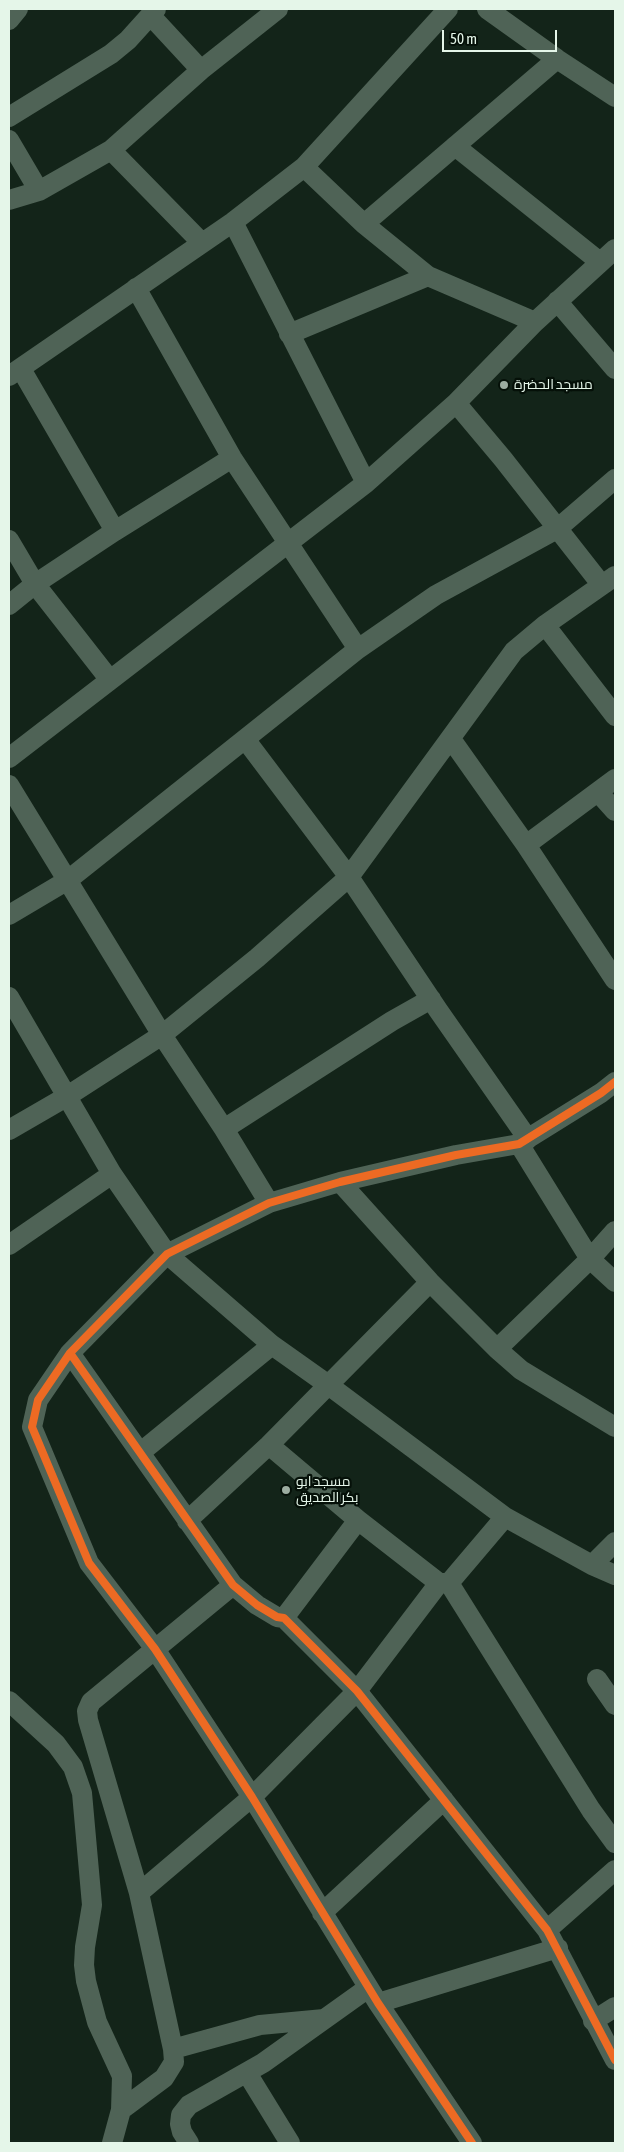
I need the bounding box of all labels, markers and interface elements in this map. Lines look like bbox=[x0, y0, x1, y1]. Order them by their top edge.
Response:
scale bar bbox=[444, 20, 559, 52]
text: 50 m bbox=[450, 30, 477, 47]
place label: مسجد الحضرة bbox=[514, 377, 593, 393]
marker: مسجد الحضرة bbox=[498, 379, 510, 391]
place label: مسجد ابو بكر الصديق bbox=[296, 1474, 358, 1506]
marker: مسجد ابو بكر الصديق bbox=[280, 1484, 292, 1496]

